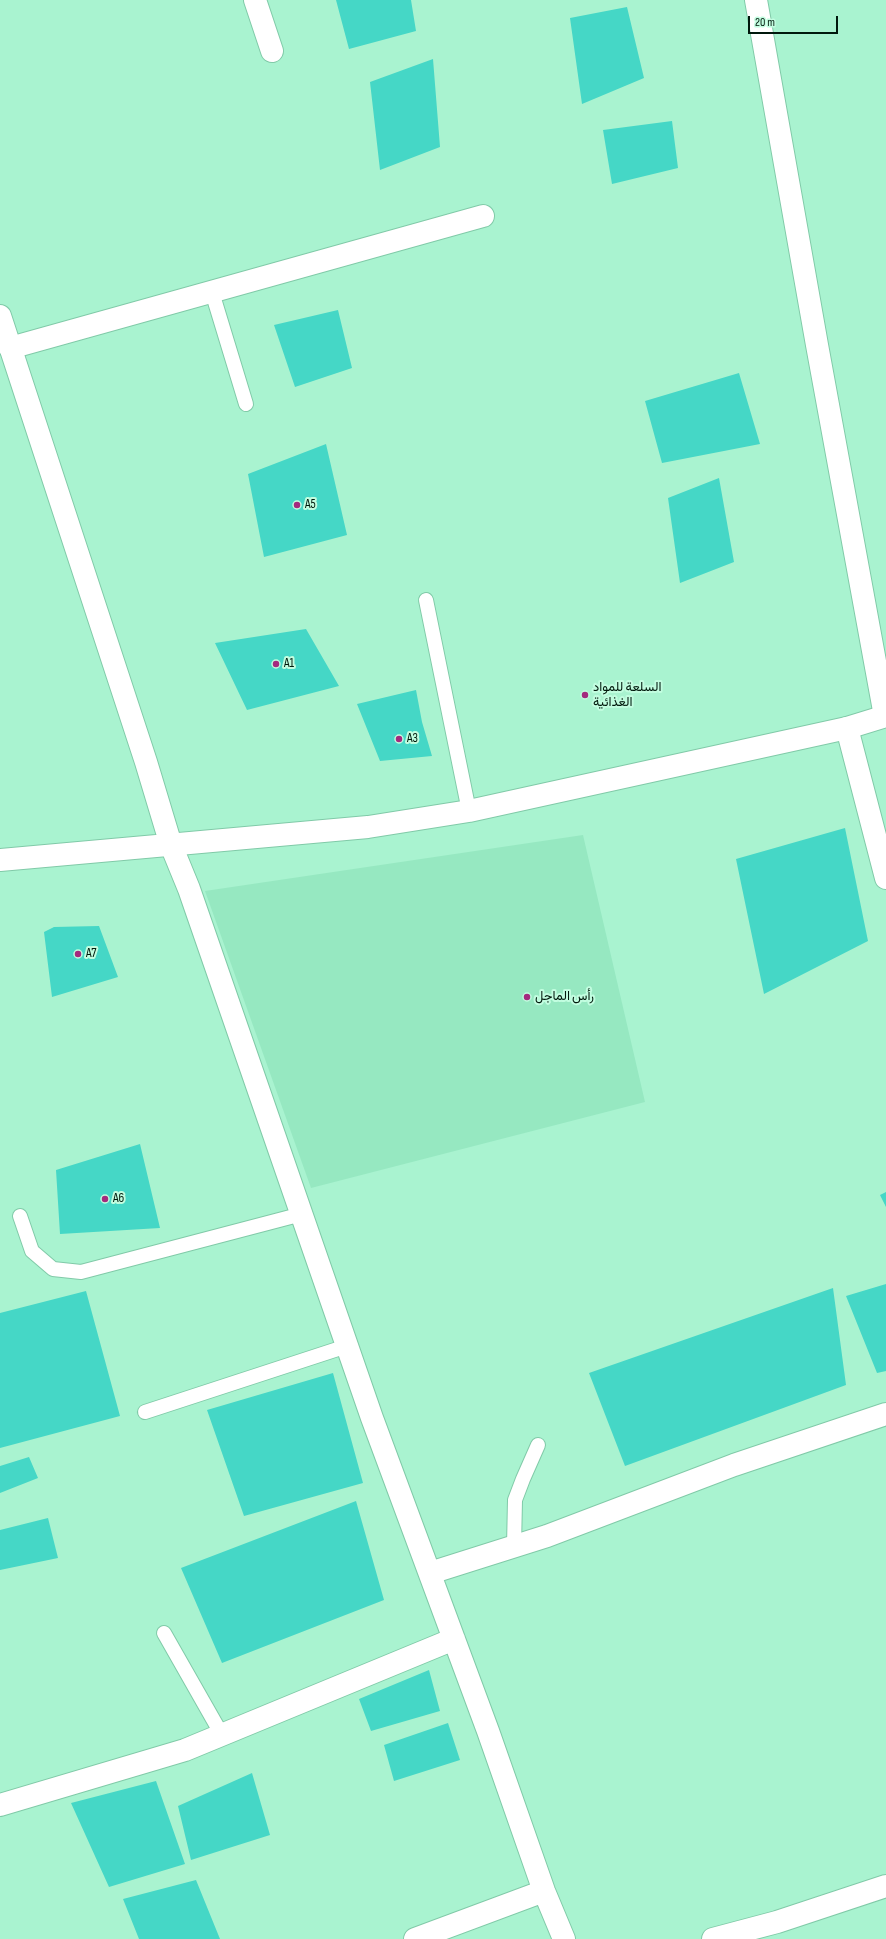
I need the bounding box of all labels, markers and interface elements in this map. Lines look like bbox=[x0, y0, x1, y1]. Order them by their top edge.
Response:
scale bar bbox=[750, 8, 840, 34]
text: 20 m bbox=[755, 15, 775, 30]
place label: A5 bbox=[305, 497, 316, 513]
marker: A5 bbox=[292, 500, 302, 510]
place label: A1 bbox=[284, 656, 294, 672]
marker: A1 bbox=[271, 659, 281, 669]
place label: السلعة للمواد الغذائية bbox=[593, 680, 661, 711]
marker: السلعة للمواد الغذائية bbox=[580, 690, 590, 700]
place label: A3 bbox=[407, 731, 418, 747]
marker: A3 bbox=[394, 734, 404, 744]
place label: A7 bbox=[86, 946, 97, 962]
marker: A7 bbox=[73, 949, 83, 959]
place label: رأس الماجل bbox=[535, 989, 594, 1005]
marker: رأس الماجل bbox=[522, 992, 532, 1002]
place label: A6 bbox=[113, 1191, 124, 1207]
marker: A6 bbox=[100, 1194, 110, 1204]

